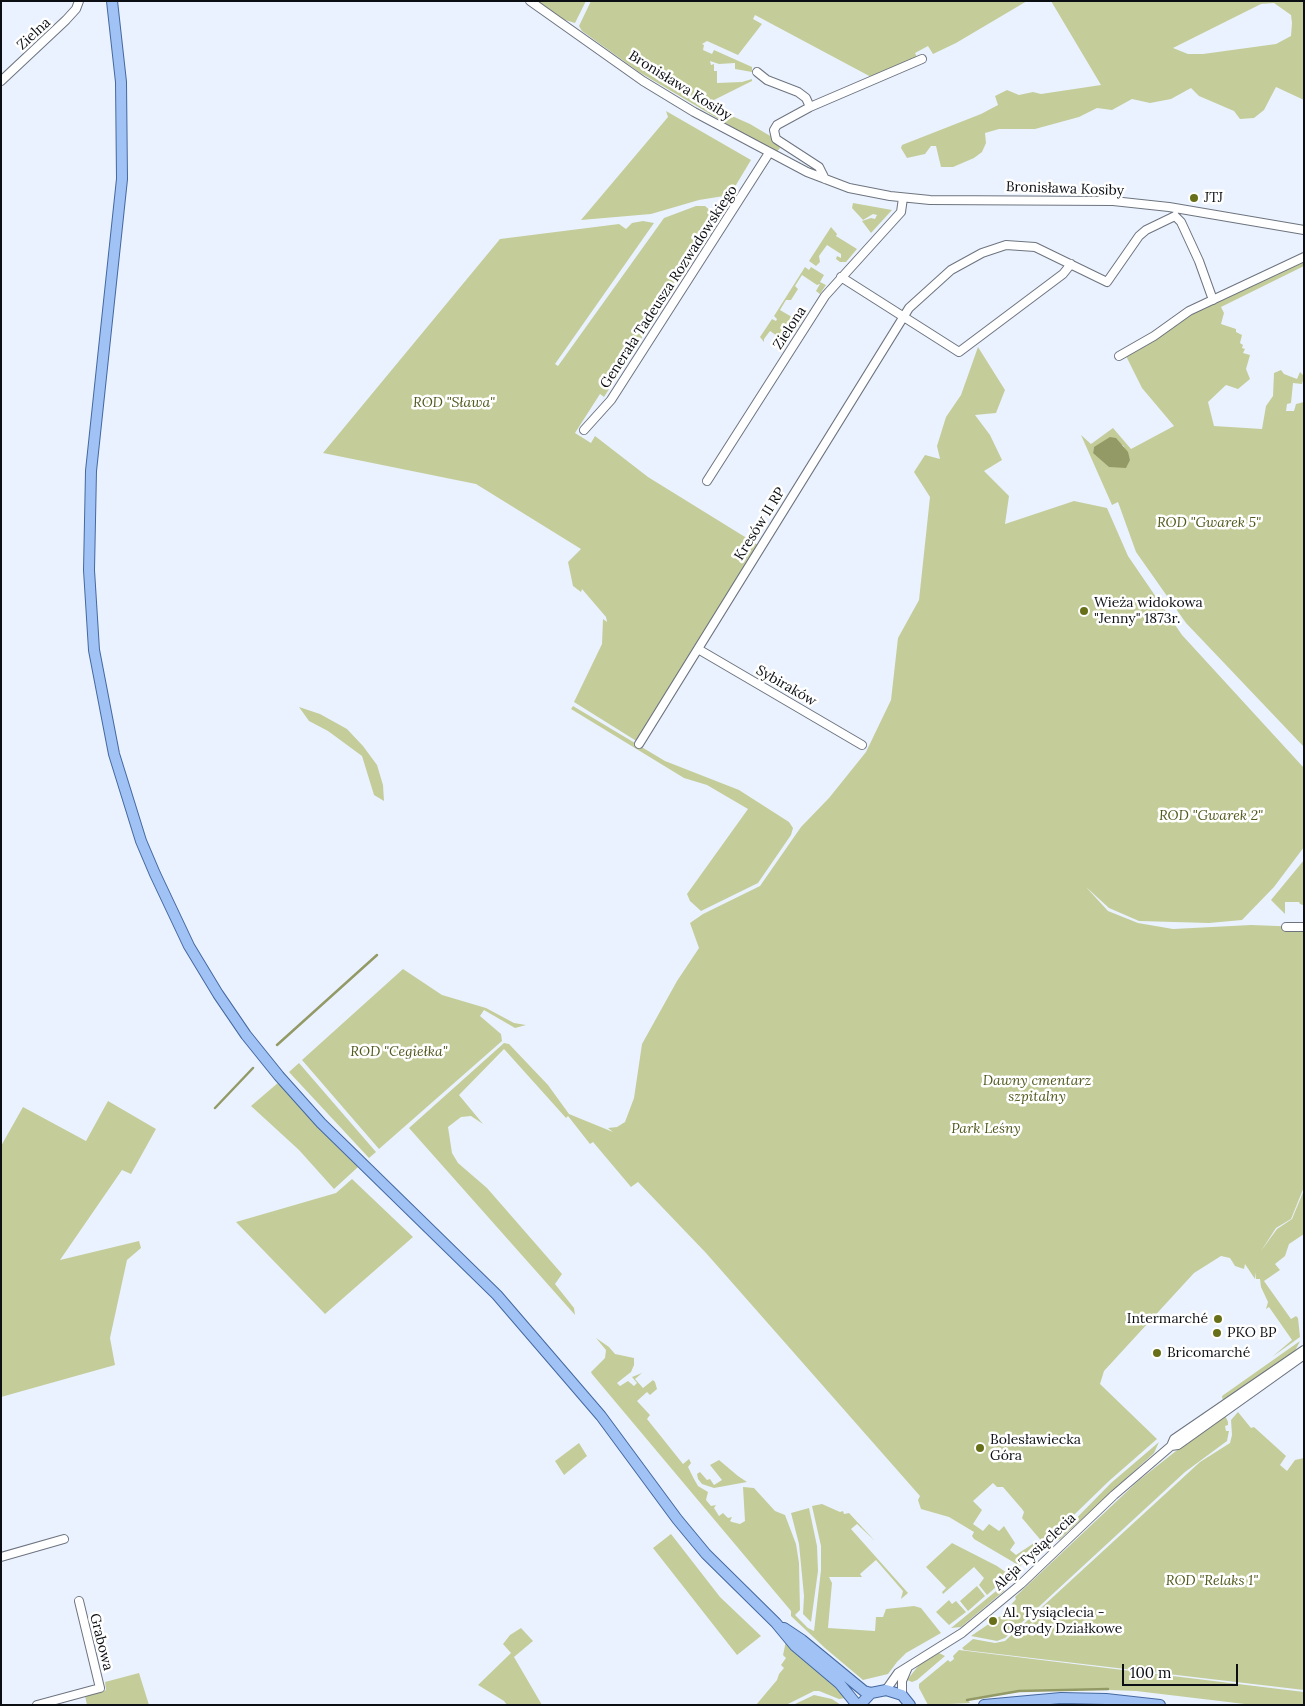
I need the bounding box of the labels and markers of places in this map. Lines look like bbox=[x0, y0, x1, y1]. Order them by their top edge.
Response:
place label: JTJ bbox=[1204, 190, 1223, 206]
marker: JTJ bbox=[1188, 192, 1200, 204]
place label: Wieża widokowa "Jenny" 1873r. bbox=[1094, 595, 1203, 628]
marker: Wieża widokowa "Jenny" 1873r. bbox=[1078, 605, 1090, 617]
place label: Intermarché bbox=[1127, 1311, 1208, 1327]
marker: Intermarché bbox=[1212, 1313, 1224, 1325]
place label: PKO BP bbox=[1227, 1325, 1277, 1341]
marker: PKO BP bbox=[1211, 1327, 1223, 1339]
place label: Bricomarché bbox=[1167, 1345, 1250, 1361]
marker: Bricomarché bbox=[1151, 1347, 1163, 1359]
place label: Bolesławiecka Góra bbox=[990, 1432, 1081, 1464]
marker: Bolesławiecka Góra bbox=[974, 1442, 986, 1454]
place label: Al. Tysiąclecia - Ogrody Działkowe bbox=[1003, 1605, 1122, 1638]
marker: Al. Tysiąclecia - Ogrody Działkowe bbox=[987, 1615, 999, 1627]

